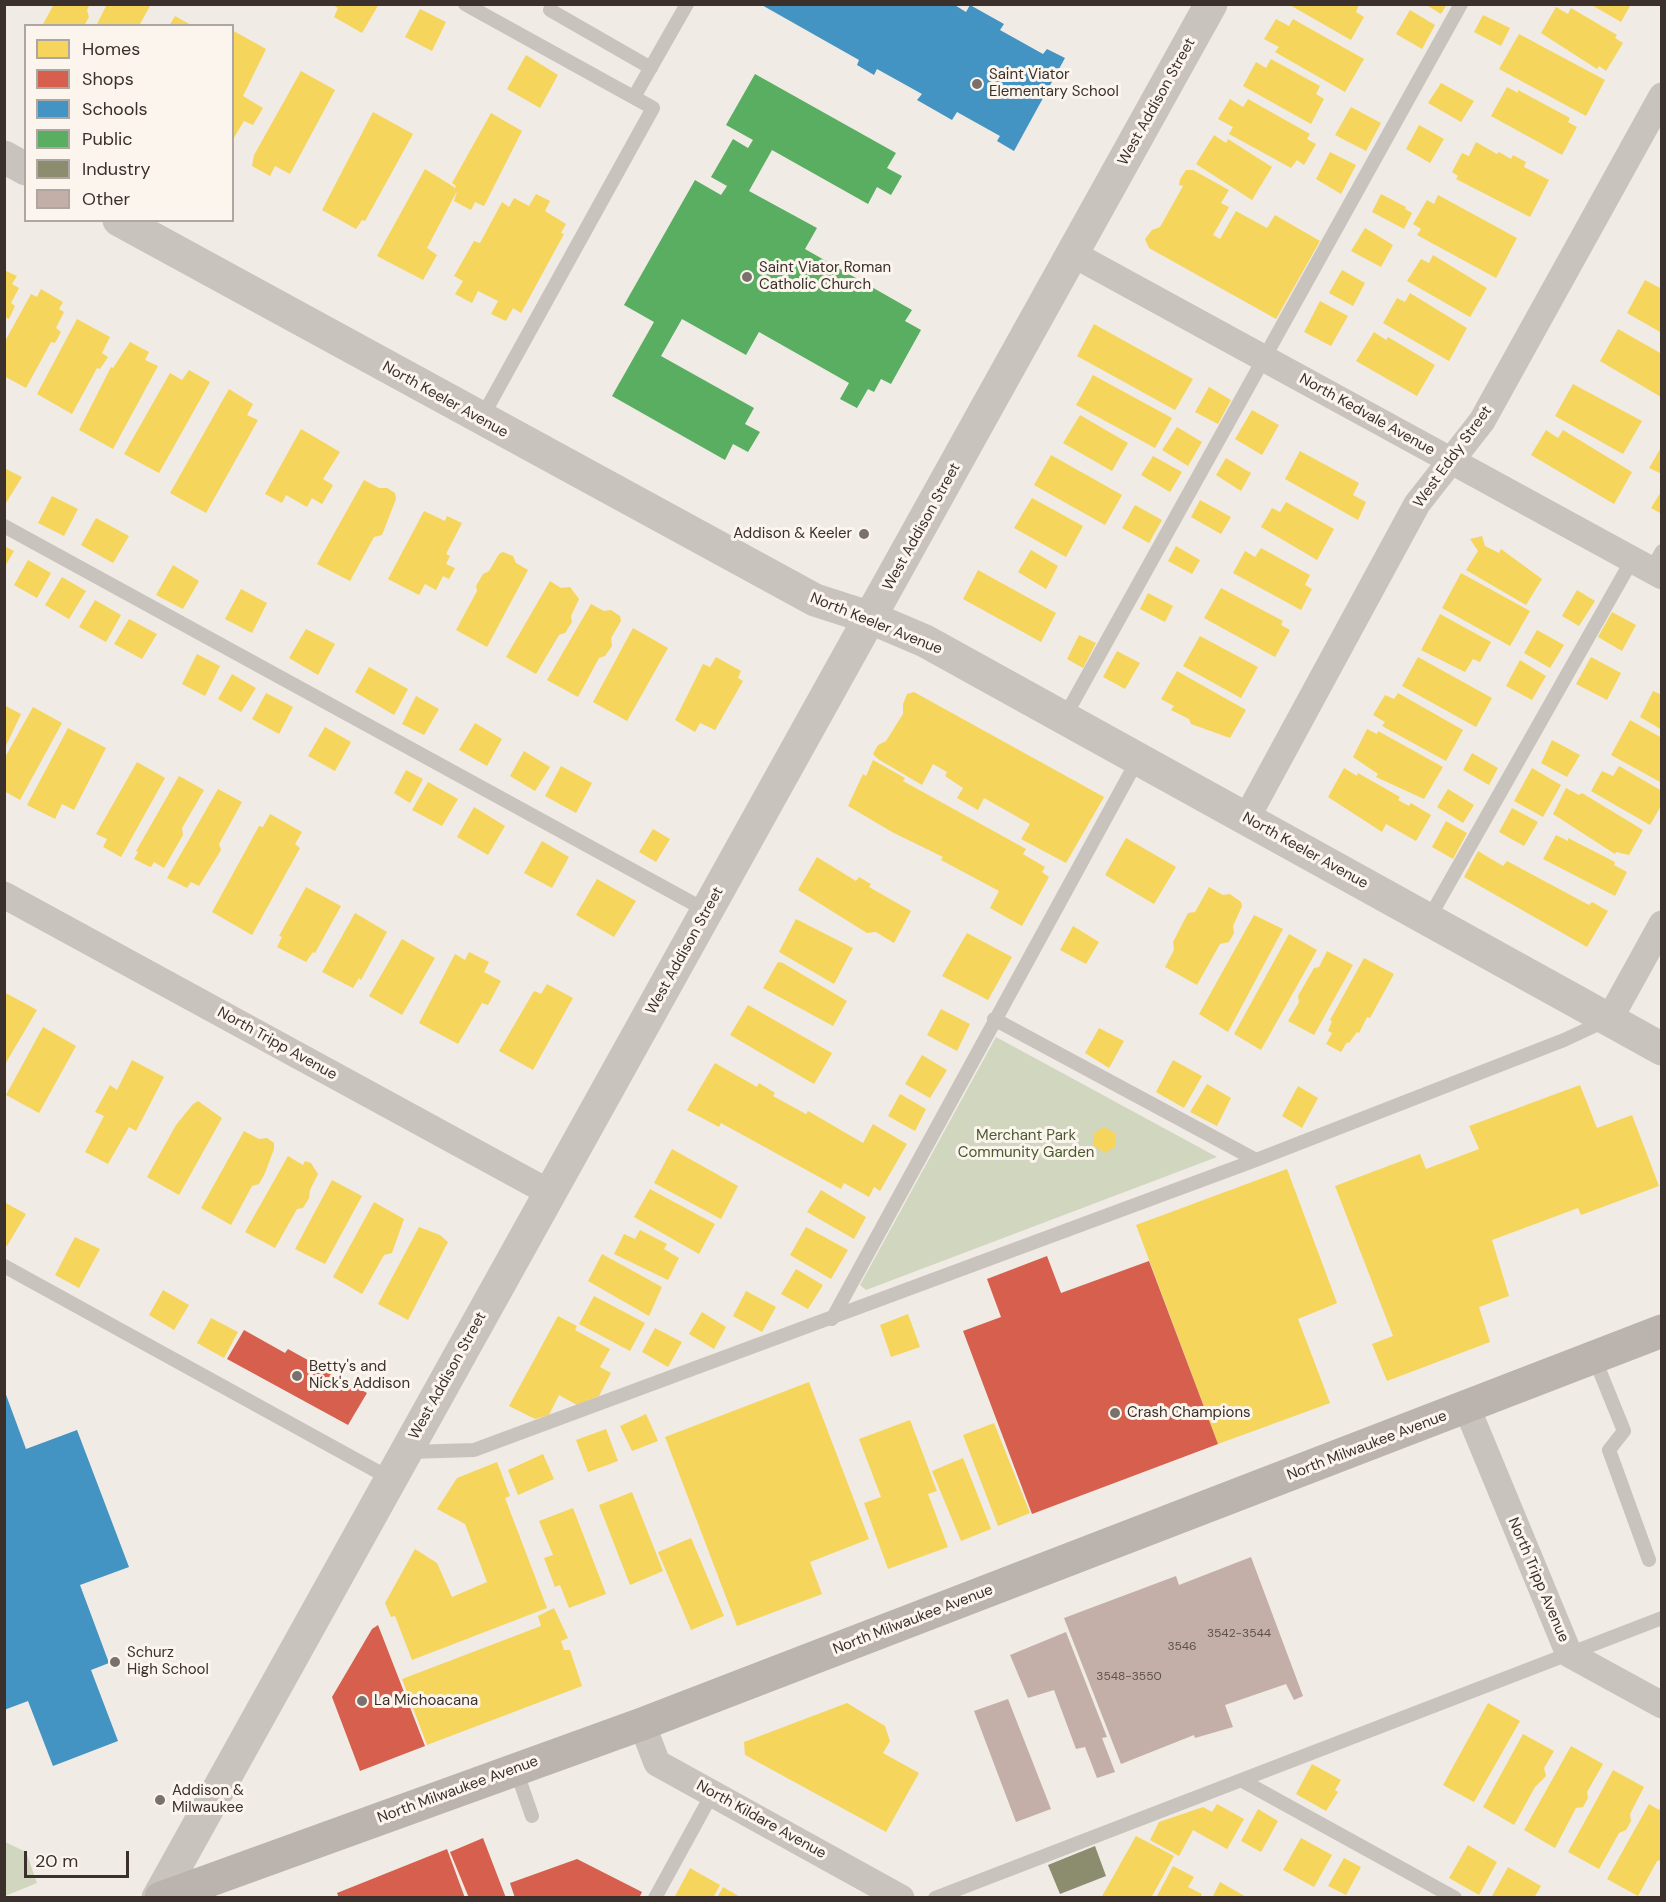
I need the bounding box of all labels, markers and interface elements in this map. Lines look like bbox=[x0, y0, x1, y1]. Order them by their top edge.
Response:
legend bbox=[24, 24, 234, 222]
street label: West Addison Street bbox=[1115, 35, 1199, 169]
text: Homes bbox=[82, 37, 140, 61]
place label: Saint Viator Elementary School bbox=[989, 66, 1119, 101]
text: Shops bbox=[82, 67, 134, 91]
marker: Saint Viator Elementary School bbox=[970, 77, 984, 91]
text: Schools bbox=[82, 97, 147, 121]
text: Public bbox=[82, 127, 133, 151]
text: Industry bbox=[82, 157, 151, 181]
text: Other bbox=[82, 187, 130, 211]
place label: Saint Viator Roman Catholic Church bbox=[759, 259, 891, 294]
marker: Saint Viator Roman Catholic Church bbox=[740, 270, 754, 284]
street label: North Keeler Avenue bbox=[379, 358, 511, 442]
street label: North Kedvale Avenue bbox=[1296, 370, 1438, 460]
street label: West Eddy Street bbox=[1410, 403, 1496, 511]
street label: West Addison Street bbox=[880, 460, 964, 594]
place label: Addison & Keeler bbox=[733, 525, 852, 543]
marker: Addison & Keeler bbox=[857, 527, 871, 541]
street label: North Keeler Avenue bbox=[807, 589, 945, 659]
street label: North Keeler Avenue bbox=[1239, 809, 1371, 893]
street label: West Addison Street bbox=[643, 884, 727, 1018]
street label: North Tripp Avenue bbox=[214, 1004, 340, 1084]
park label: Merchant Park Community Garden bbox=[958, 1127, 1094, 1162]
street label: West Addison Street bbox=[406, 1309, 490, 1443]
place label: Betty's and Nick's Addison bbox=[309, 1358, 410, 1393]
marker: Betty's and Nick's Addison bbox=[290, 1369, 304, 1383]
place label: Crash Champions bbox=[1127, 1404, 1251, 1422]
marker: Crash Champions bbox=[1108, 1406, 1122, 1420]
street label: North Milwaukee Avenue bbox=[1285, 1407, 1449, 1485]
street label: North Tripp Avenue bbox=[1504, 1515, 1572, 1645]
street label: North Milwaukee Avenue bbox=[831, 1581, 995, 1659]
house number: 3542-3544 bbox=[1207, 1627, 1271, 1641]
house number: 3546 bbox=[1167, 1640, 1197, 1654]
place label: Schurz High School bbox=[127, 1644, 209, 1679]
marker: Schurz High School bbox=[108, 1655, 122, 1669]
house number: 3548-3550 bbox=[1096, 1670, 1162, 1684]
place label: La Michoacana bbox=[374, 1692, 478, 1710]
marker: La Michoacana bbox=[355, 1694, 369, 1708]
street label: North Milwaukee Avenue bbox=[375, 1753, 541, 1827]
street label: North Kildare Avenue bbox=[693, 1777, 829, 1863]
place label: Addison & Milwaukee bbox=[172, 1782, 244, 1817]
marker: Addison & Milwaukee bbox=[153, 1793, 167, 1807]
scale bar bbox=[27, 1839, 132, 1877]
text: 20 m bbox=[35, 1849, 78, 1873]

